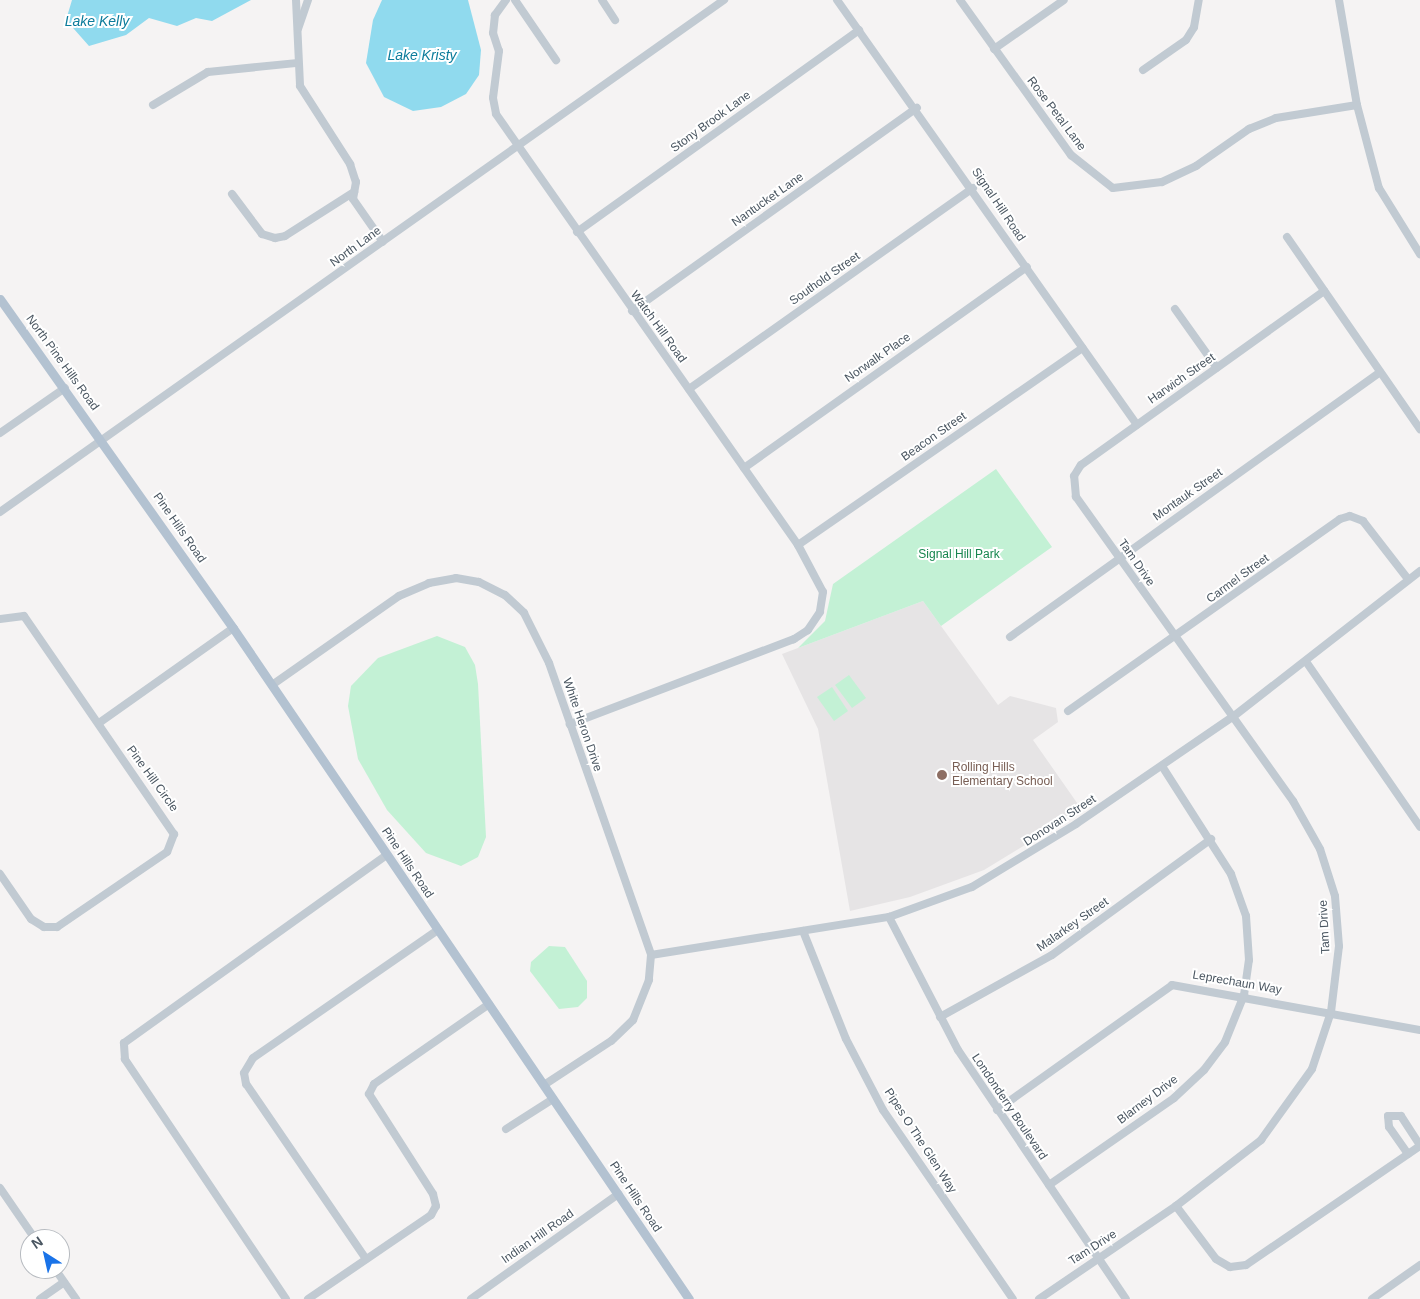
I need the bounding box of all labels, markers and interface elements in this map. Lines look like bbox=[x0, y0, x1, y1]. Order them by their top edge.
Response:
water label: Lake Kelly bbox=[65, 13, 129, 29]
water label: Lake Kristy bbox=[387, 47, 457, 63]
street label: Rose Petal Lane bbox=[1024, 74, 1088, 154]
street label: Stony Brook Lane bbox=[668, 88, 754, 156]
street label: Signal Hill Road bbox=[968, 166, 1028, 244]
street label: Nantucket Lane bbox=[729, 170, 807, 230]
street label: North Lane bbox=[328, 224, 384, 270]
street label: Southold Street bbox=[787, 249, 863, 309]
street label: Watch Hill Road bbox=[627, 288, 689, 366]
street label: North Pine Hills Road bbox=[22, 312, 102, 414]
street label: Norwalk Place bbox=[842, 330, 914, 386]
street label: Harwich Street bbox=[1146, 351, 1218, 407]
street label: Beacon Street bbox=[899, 409, 969, 465]
street label: Montauk Street bbox=[1151, 466, 1225, 524]
street label: Pine Hills Road bbox=[150, 490, 208, 566]
street label: Tam Drive bbox=[1115, 537, 1157, 589]
park label: Signal Hill Park bbox=[918, 548, 1000, 562]
street label: Carmel Street bbox=[1204, 551, 1272, 607]
street label: White Heron Drive bbox=[559, 676, 605, 774]
street label: Pine Hill Circle bbox=[123, 743, 181, 815]
place label: Rolling Hills Elementary School bbox=[952, 761, 1053, 789]
marker: Rolling Hills Elementary School bbox=[936, 769, 948, 781]
street label: Donovan Street bbox=[1021, 792, 1099, 850]
street label: Pine Hills Road bbox=[378, 825, 436, 901]
street label: Malarkey Street bbox=[1034, 895, 1112, 955]
street label: Tam Drive bbox=[1316, 900, 1334, 954]
street label: Leprechaun Way bbox=[1191, 968, 1283, 998]
street label: Londonderry Boulevard bbox=[968, 1051, 1050, 1163]
street label: Blarney Drive bbox=[1115, 1073, 1181, 1127]
street label: Pipes O The Glen Way bbox=[881, 1086, 959, 1196]
street label: Pine Hills Road bbox=[606, 1159, 664, 1235]
street label: Indian Hill Road bbox=[499, 1207, 577, 1267]
street label: Tam Drive bbox=[1066, 1227, 1120, 1269]
north arrow bbox=[20, 1229, 70, 1279]
text: N bbox=[28, 1233, 46, 1252]

